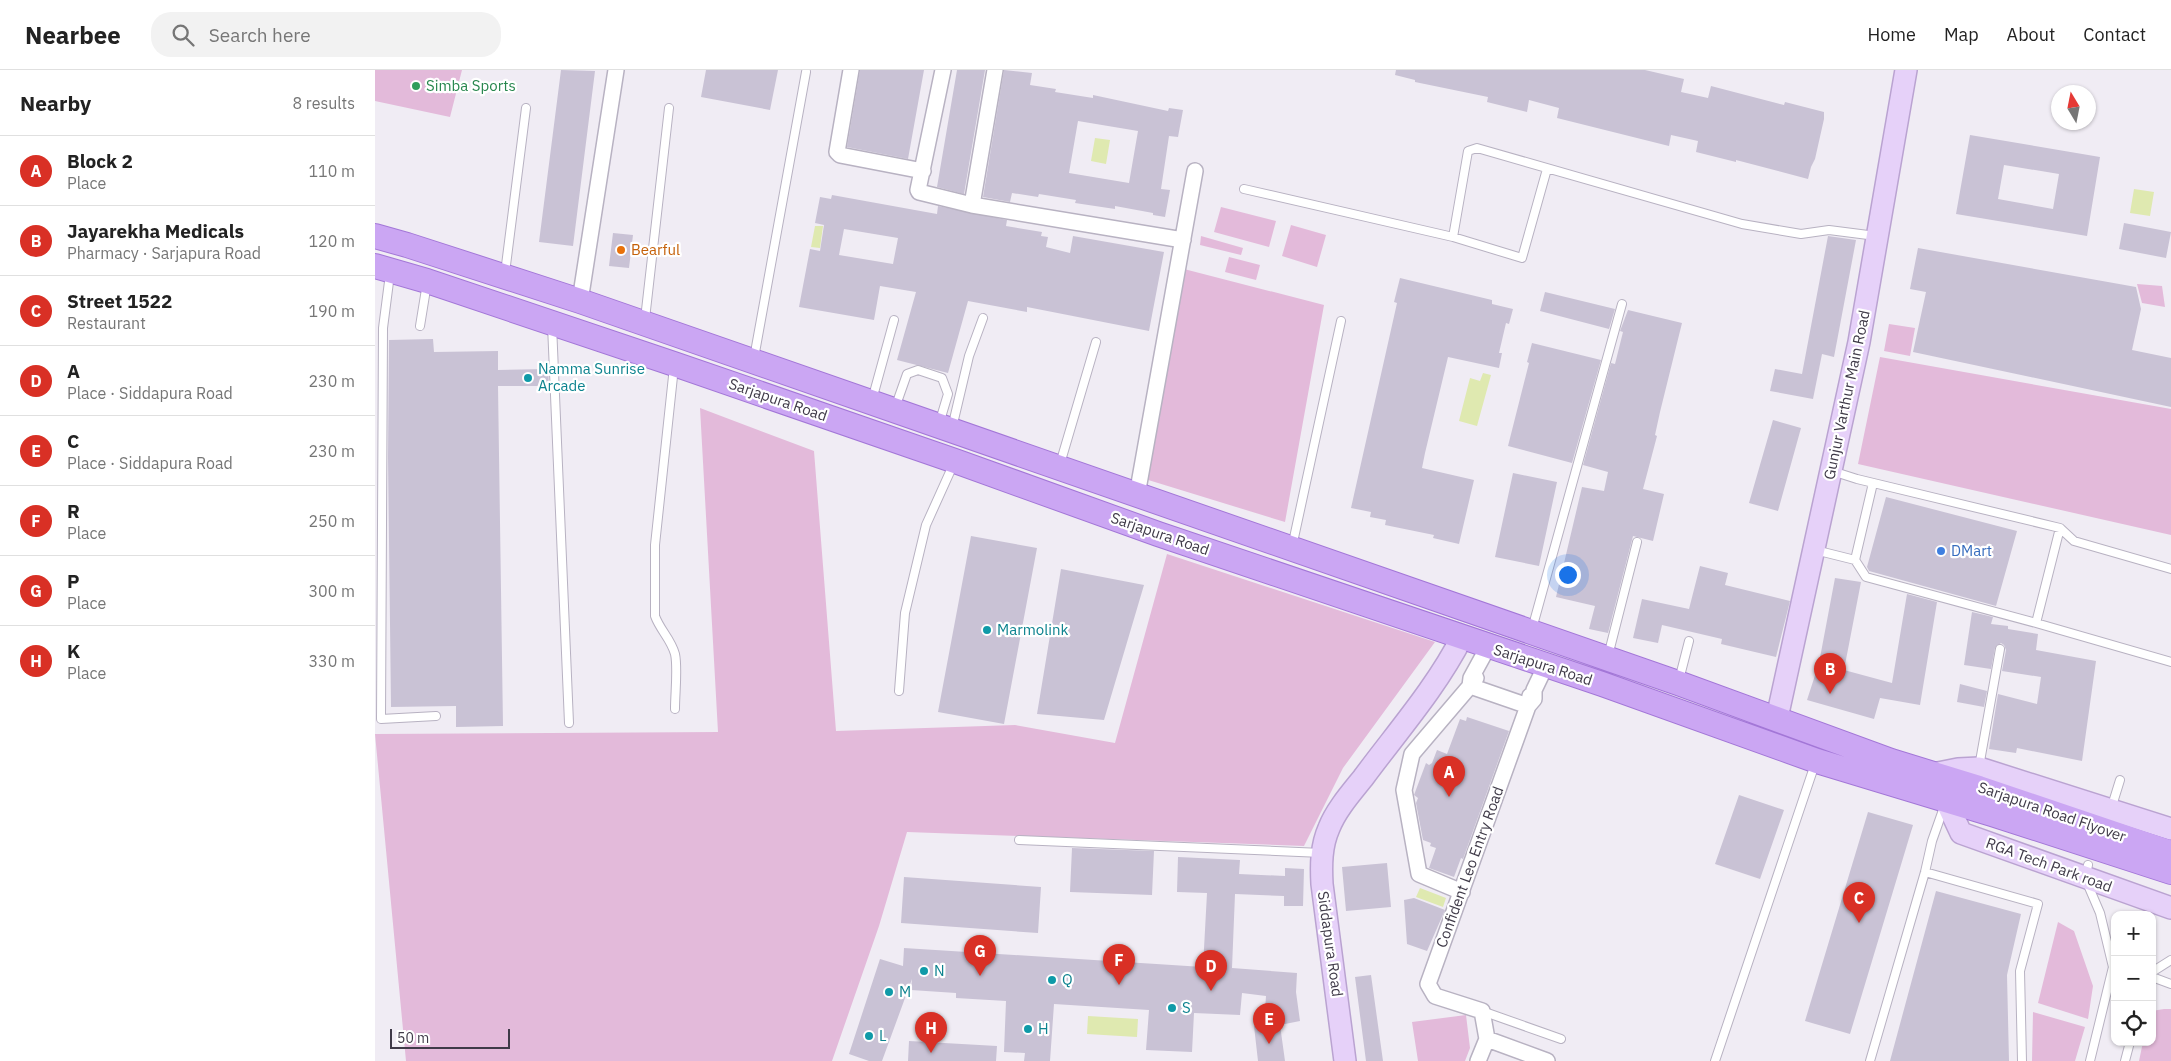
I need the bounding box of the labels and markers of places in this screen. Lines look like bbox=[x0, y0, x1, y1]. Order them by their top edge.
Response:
place label: Simba Sports bbox=[426, 76, 516, 95]
marker: Simba Sports bbox=[410, 80, 422, 92]
place label: Bearful bbox=[631, 240, 680, 259]
marker: Bearful bbox=[615, 244, 627, 256]
place label: Namma Sunrise Arcade bbox=[538, 359, 645, 395]
marker: Namma Sunrise Arcade bbox=[522, 372, 534, 384]
place label: DMart bbox=[1951, 541, 1992, 560]
marker: DMart bbox=[1935, 545, 1947, 557]
place label: Marmolink bbox=[997, 620, 1069, 639]
marker: Marmolink bbox=[981, 624, 993, 636]
pin: B bbox=[1814, 653, 1846, 694]
pin: A bbox=[1433, 756, 1465, 797]
pin: C bbox=[1843, 882, 1875, 923]
pin: G bbox=[964, 935, 996, 976]
pin: F bbox=[1103, 944, 1135, 985]
pin: D bbox=[1195, 950, 1227, 991]
place label: N bbox=[934, 961, 945, 980]
marker: N bbox=[918, 965, 930, 977]
place label: Q bbox=[1062, 970, 1073, 989]
marker: Q bbox=[1046, 974, 1058, 986]
place label: M bbox=[899, 982, 911, 1001]
marker: M bbox=[883, 986, 895, 998]
place label: S bbox=[1182, 998, 1191, 1017]
marker: S bbox=[1166, 1002, 1178, 1014]
pin: E bbox=[1253, 1003, 1285, 1044]
pin: H bbox=[915, 1012, 947, 1053]
place label: H bbox=[1038, 1019, 1049, 1038]
marker: H bbox=[1022, 1023, 1034, 1035]
place label: L bbox=[879, 1026, 887, 1045]
marker: L bbox=[863, 1030, 875, 1042]

